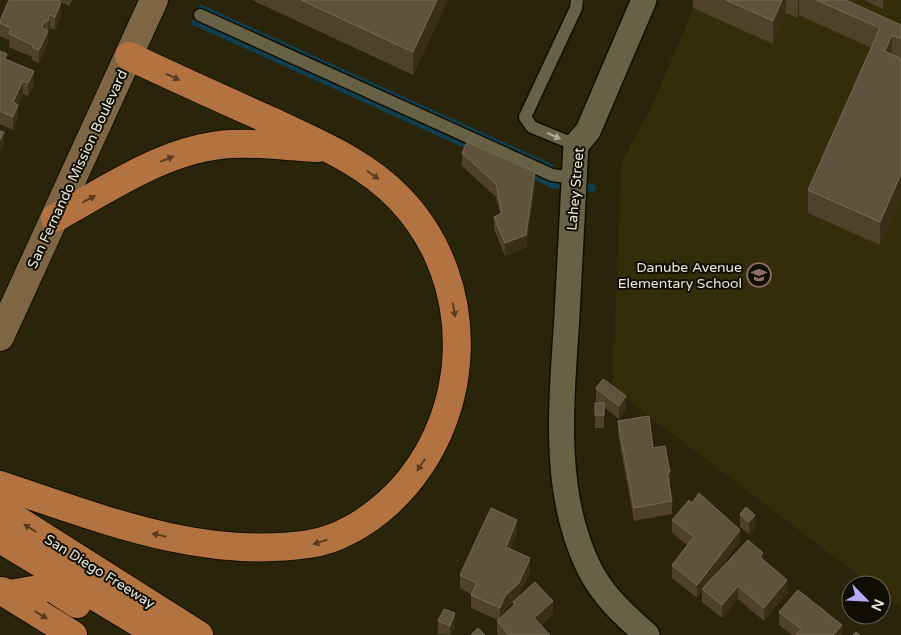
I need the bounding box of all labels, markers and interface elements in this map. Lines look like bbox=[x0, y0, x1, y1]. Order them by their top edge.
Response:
street label: San Fernando Mission Boulevard bbox=[24, 67, 131, 271]
one-way arrow bbox=[166, 73, 180, 81]
one-way arrow bbox=[547, 133, 561, 141]
street label: Lahey Street bbox=[563, 146, 588, 231]
one-way arrow bbox=[159, 155, 174, 162]
one-way arrow bbox=[366, 170, 380, 180]
one-way arrow bbox=[82, 195, 96, 203]
place label: Danube Avenue Elementary School bbox=[618, 259, 742, 292]
school or university icon: Danube Avenue Elementary School bbox=[746, 262, 772, 288]
one-way arrow bbox=[451, 303, 459, 319]
one-way arrow bbox=[416, 459, 426, 472]
one-way arrow bbox=[24, 523, 37, 532]
street label: San Diego Freeway bbox=[41, 531, 158, 612]
one-way arrow bbox=[151, 531, 166, 539]
one-way arrow bbox=[312, 538, 327, 546]
north arrow bbox=[841, 575, 891, 625]
text: N bbox=[867, 596, 887, 614]
one-way arrow bbox=[34, 610, 48, 619]

